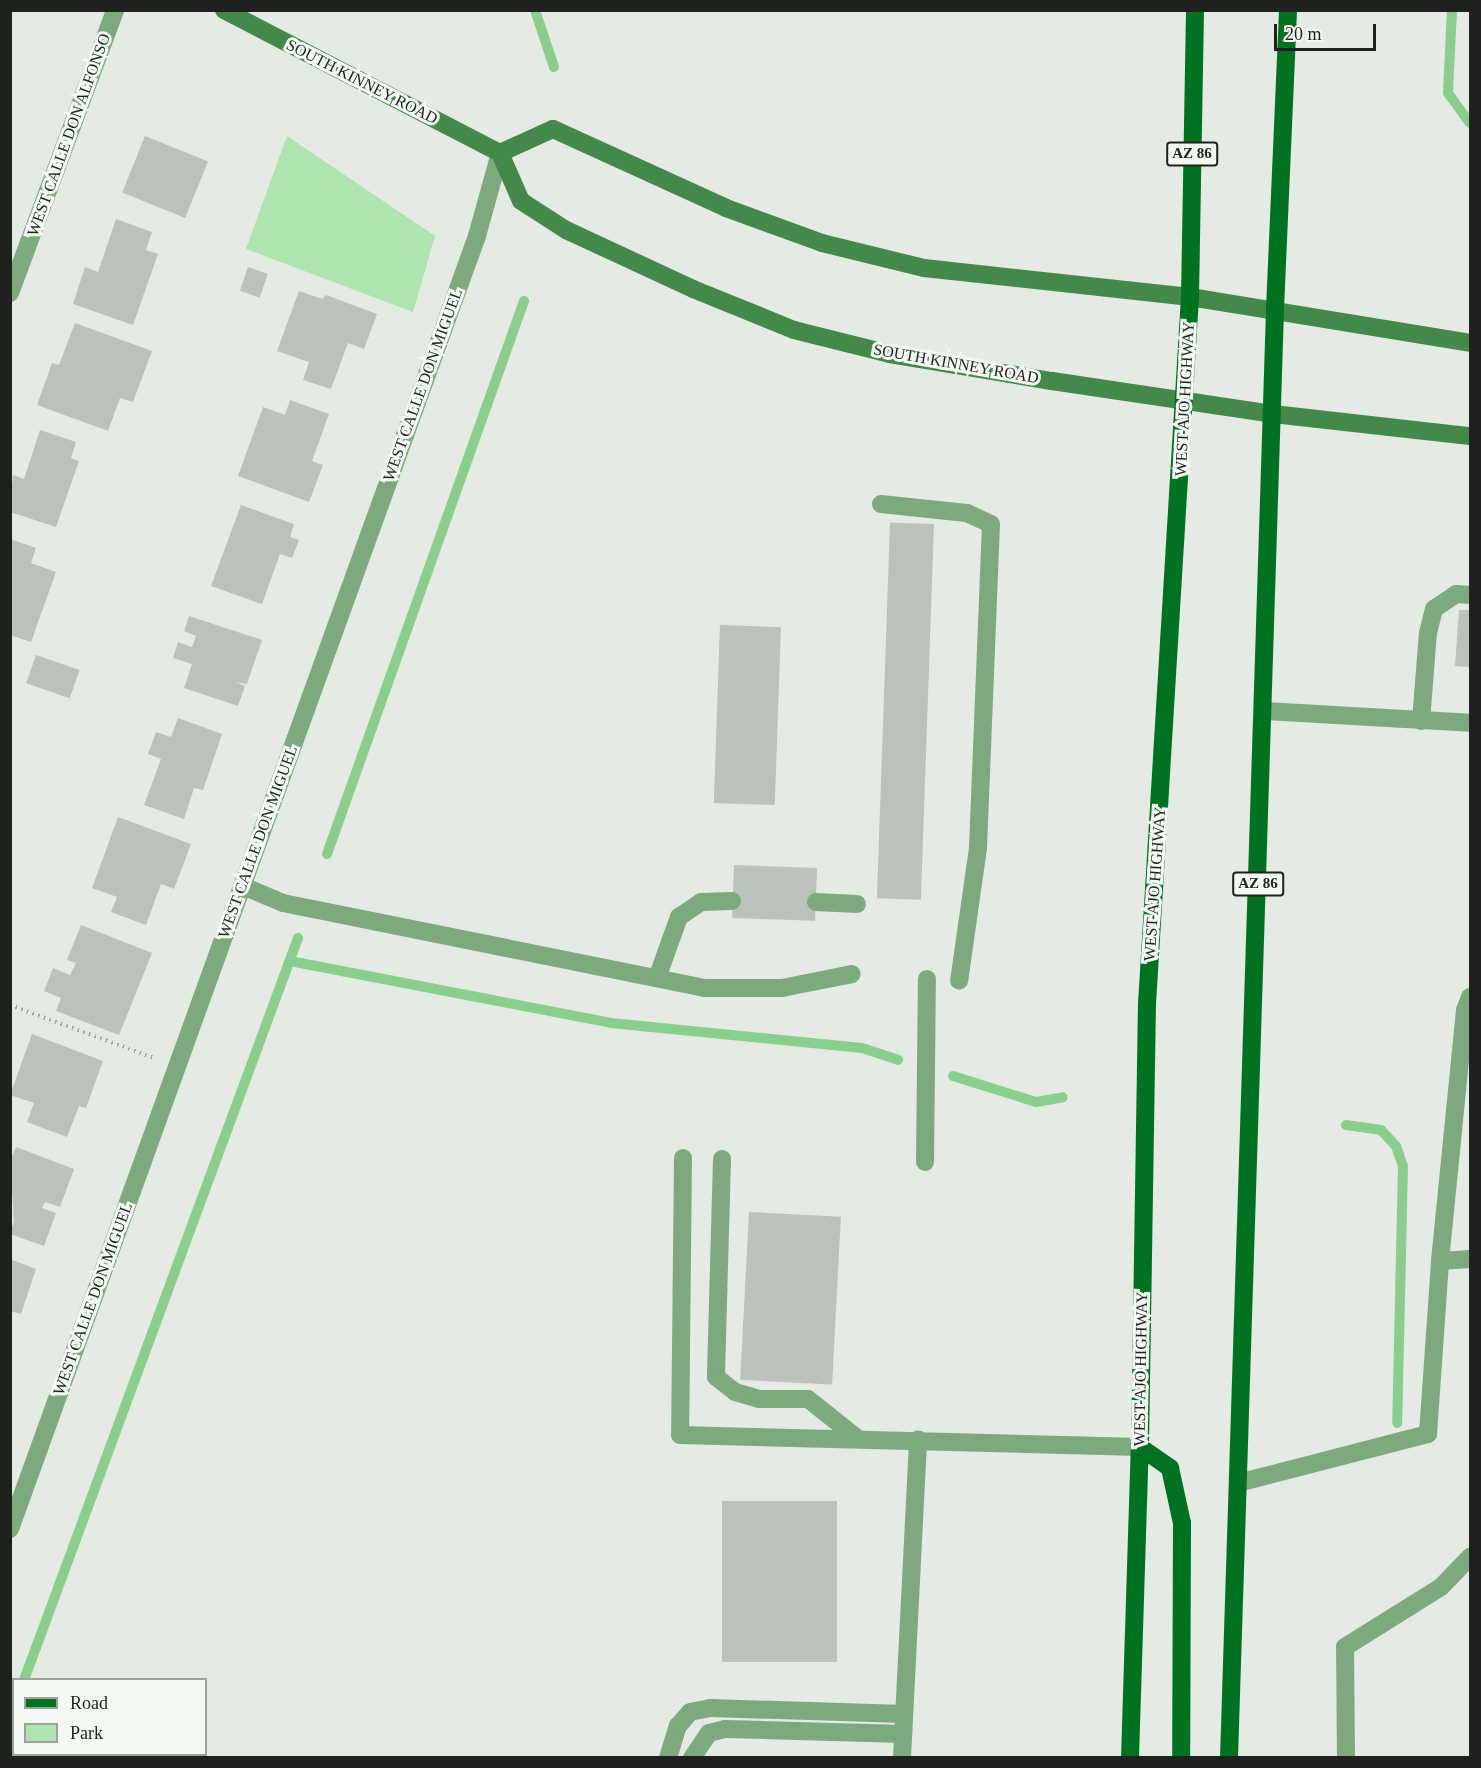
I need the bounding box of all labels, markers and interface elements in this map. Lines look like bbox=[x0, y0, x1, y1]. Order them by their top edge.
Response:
scale bar bbox=[1277, 12, 1379, 50]
text: 20 m bbox=[1285, 24, 1322, 44]
street label: WEST CALLE DON ALFONSO bbox=[23, 30, 115, 240]
street label: SOUTH KINNEY ROAD bbox=[283, 35, 441, 129]
road number: AZ 86 bbox=[1165, 142, 1219, 166]
street label: WEST CALLE DON MIGUEL bbox=[379, 286, 467, 484]
street label: WEST AJO HIGHWAY bbox=[1171, 321, 1199, 477]
street label: SOUTH KINNEY ROAD bbox=[872, 340, 1040, 388]
street label: WEST CALLE DON MIGUEL bbox=[214, 743, 302, 941]
street label: WEST AJO HIGHWAY bbox=[1140, 806, 1170, 962]
road number: AZ 86 bbox=[1231, 872, 1285, 896]
street label: WEST CALLE DON MIGUEL bbox=[49, 1200, 137, 1398]
street label: WEST AJO HIGHWAY bbox=[1130, 1291, 1152, 1447]
legend bbox=[12, 1678, 207, 1756]
text: Road bbox=[70, 1693, 108, 1713]
text: Park bbox=[70, 1723, 103, 1743]

